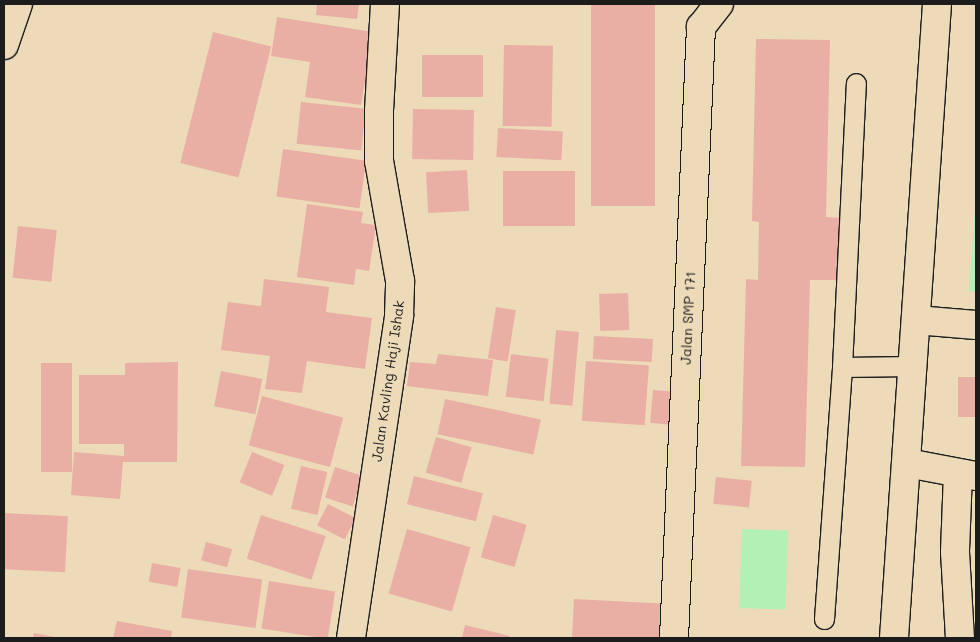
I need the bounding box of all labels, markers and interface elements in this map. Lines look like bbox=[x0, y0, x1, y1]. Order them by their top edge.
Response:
street label: Jalan SMP 171 bbox=[677, 271, 699, 365]
street label: Jalan Kavling Haji Ishak bbox=[368, 299, 408, 463]

